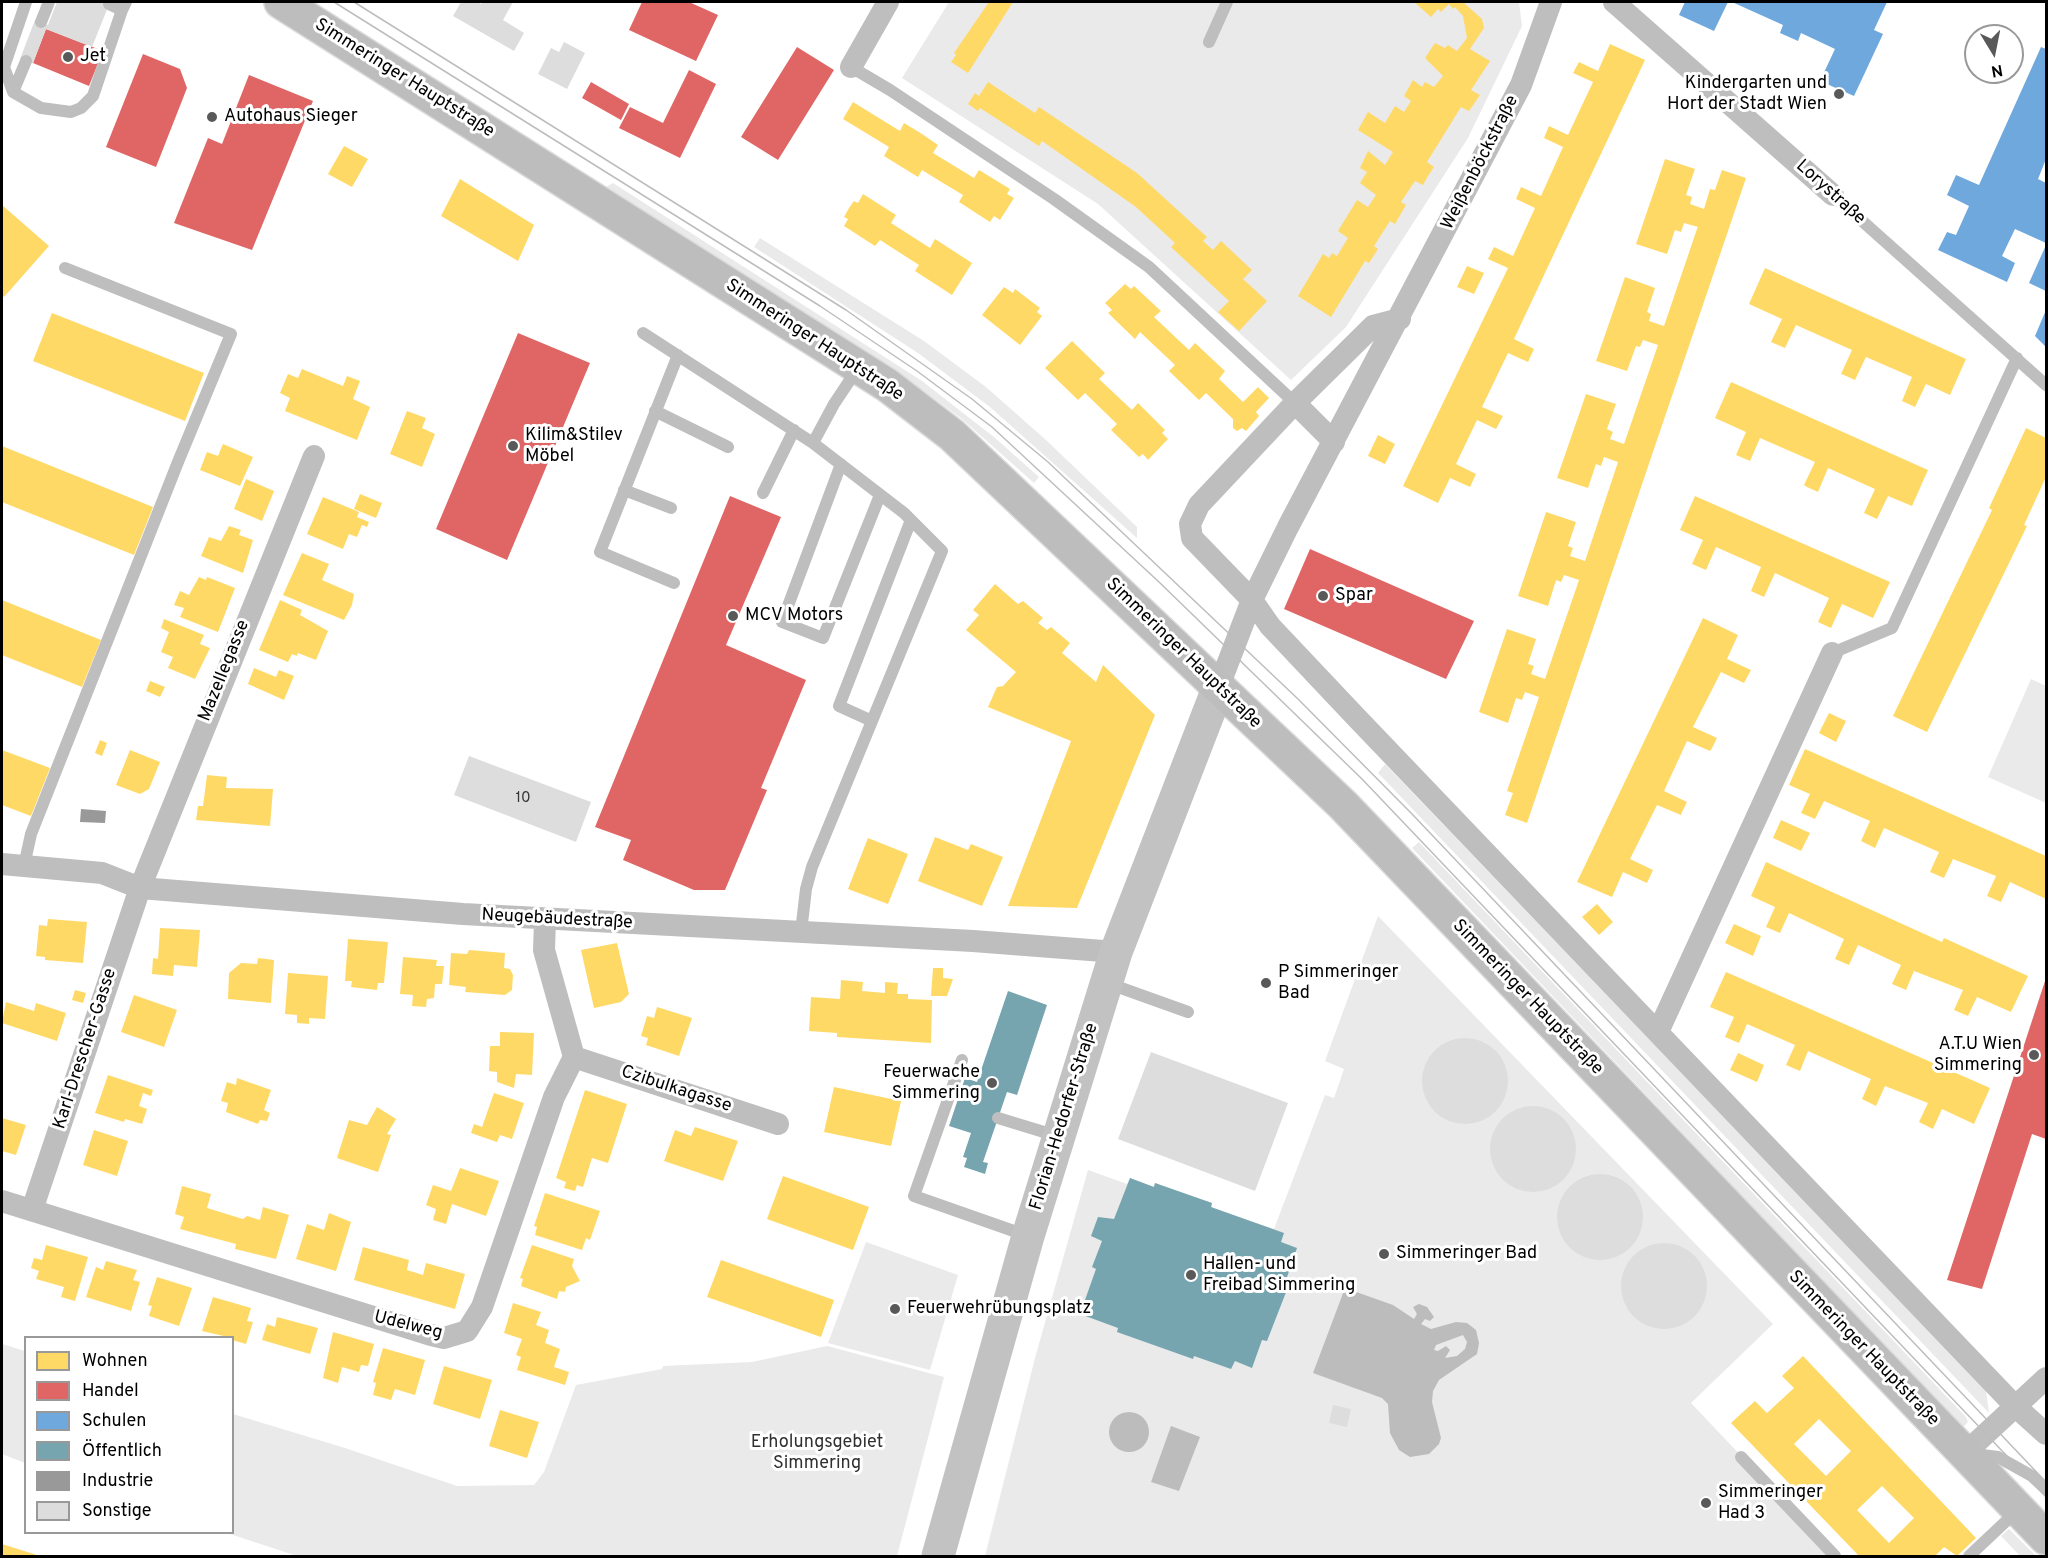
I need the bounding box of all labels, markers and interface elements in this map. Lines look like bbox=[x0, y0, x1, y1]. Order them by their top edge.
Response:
street label: Simmeringer Hauptstraße bbox=[310, 15, 498, 143]
north arrow bbox=[1964, 24, 2024, 84]
place label: Jet bbox=[80, 46, 106, 68]
marker: Jet bbox=[61, 50, 75, 64]
text: N bbox=[1989, 59, 2004, 81]
place label: Kindergarten und Hort der Stadt Wien bbox=[1667, 73, 1827, 116]
marker: Kindergarten und Hort der Stadt Wien bbox=[1832, 87, 1846, 101]
street label: Weißenböckstraße bbox=[1438, 92, 1524, 234]
place label: Autohaus Sieger bbox=[224, 106, 358, 128]
marker: Autohaus Sieger bbox=[205, 110, 219, 124]
street label: Lorystraße bbox=[1791, 156, 1869, 230]
street label: Simmeringer Hauptstraße bbox=[721, 275, 907, 407]
place label: Kilim&Stilev Möbel bbox=[525, 425, 623, 468]
marker: Kilim&Stilev Möbel bbox=[506, 439, 520, 453]
street label: Simmeringer Hauptstraße bbox=[1101, 574, 1265, 734]
place label: Spar bbox=[1335, 585, 1373, 607]
marker: Spar bbox=[1316, 589, 1330, 603]
place label: MCV Motors bbox=[745, 605, 843, 627]
marker: MCV Motors bbox=[726, 609, 740, 623]
street label: Mazellegasse bbox=[195, 617, 255, 725]
house number: 10 bbox=[515, 790, 531, 808]
street label: Neugebäudestraße bbox=[481, 905, 633, 935]
street label: Simmeringer Hauptstraße bbox=[1447, 916, 1607, 1080]
place label: P Simmeringer Bad bbox=[1278, 962, 1399, 1004]
street label: Karl-Drescher-Gasse bbox=[50, 966, 122, 1132]
marker: P Simmeringer Bad bbox=[1259, 976, 1273, 990]
street label: Florian-Hedorfer-Straße bbox=[1026, 1021, 1104, 1213]
place label: A.T.U Wien Simmering bbox=[1934, 1034, 2022, 1076]
marker: A.T.U Wien Simmering bbox=[2027, 1048, 2041, 1062]
street label: Czibulkagasse bbox=[618, 1062, 734, 1118]
place label: Feuerwache Simmering bbox=[883, 1062, 980, 1104]
marker: Feuerwache Simmering bbox=[985, 1076, 999, 1090]
place label: Simmeringer Bad bbox=[1396, 1243, 1537, 1265]
marker: Simmeringer Bad bbox=[1377, 1247, 1391, 1261]
place label: Hallen- und Freibad Simmering bbox=[1203, 1254, 1355, 1296]
street label: Simmeringer Hauptstraße bbox=[1783, 1267, 1943, 1431]
marker: Hallen- und Freibad Simmering bbox=[1184, 1268, 1198, 1282]
place label: Feuerwehrübungsplatz bbox=[907, 1298, 1091, 1320]
marker: Feuerwehrübungsplatz bbox=[888, 1302, 902, 1316]
street label: Udelweg bbox=[372, 1307, 444, 1345]
legend bbox=[24, 1336, 234, 1534]
text: Wohnen bbox=[82, 1350, 148, 1373]
text: Handel bbox=[82, 1380, 139, 1403]
text: Schulen bbox=[82, 1410, 146, 1433]
park label: Erholungsgebiet Simmering bbox=[751, 1432, 883, 1474]
text: Öffentlich bbox=[82, 1440, 162, 1463]
text: Industrie bbox=[82, 1470, 153, 1493]
place label: Simmeringer Had 3 bbox=[1718, 1482, 1823, 1524]
marker: Simmeringer Had 3 bbox=[1699, 1496, 1713, 1510]
text: Sonstige bbox=[82, 1500, 152, 1523]

